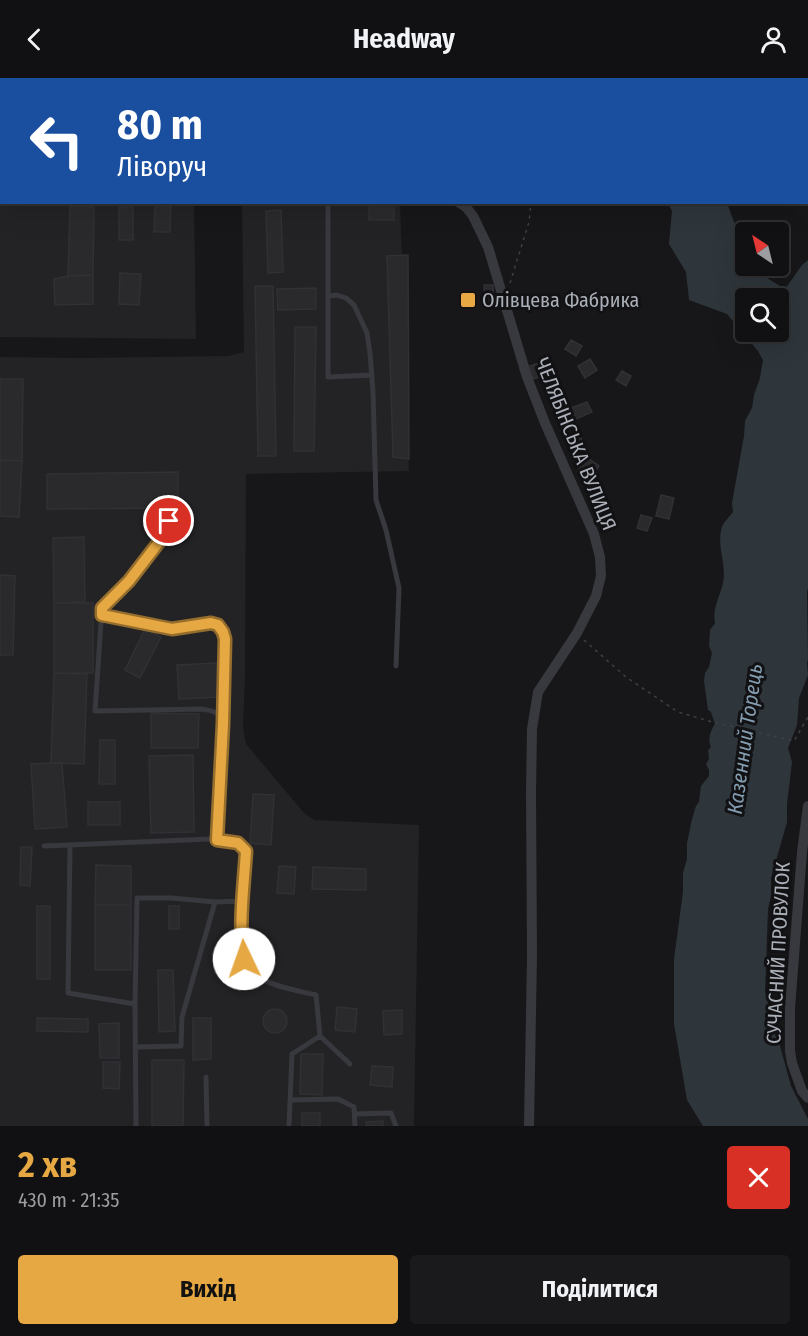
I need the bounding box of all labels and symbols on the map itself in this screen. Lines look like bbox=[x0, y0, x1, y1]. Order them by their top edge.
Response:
north arrow bbox=[735, 222, 789, 276]
place label: Олівцева Фабрика bbox=[482, 288, 639, 312]
marker: Олівцева Фабрика bbox=[459, 291, 477, 309]
street label: ЧЕЛЯБІНСЬКА ВУЛИЦЯ bbox=[530, 354, 622, 534]
pin bbox=[143, 495, 194, 546]
water label: Казенний Торець bbox=[722, 662, 768, 816]
street label: СУЧАСНИЙ ПРОВУЛОК bbox=[761, 861, 795, 1045]
position arrow bbox=[212, 927, 276, 991]

